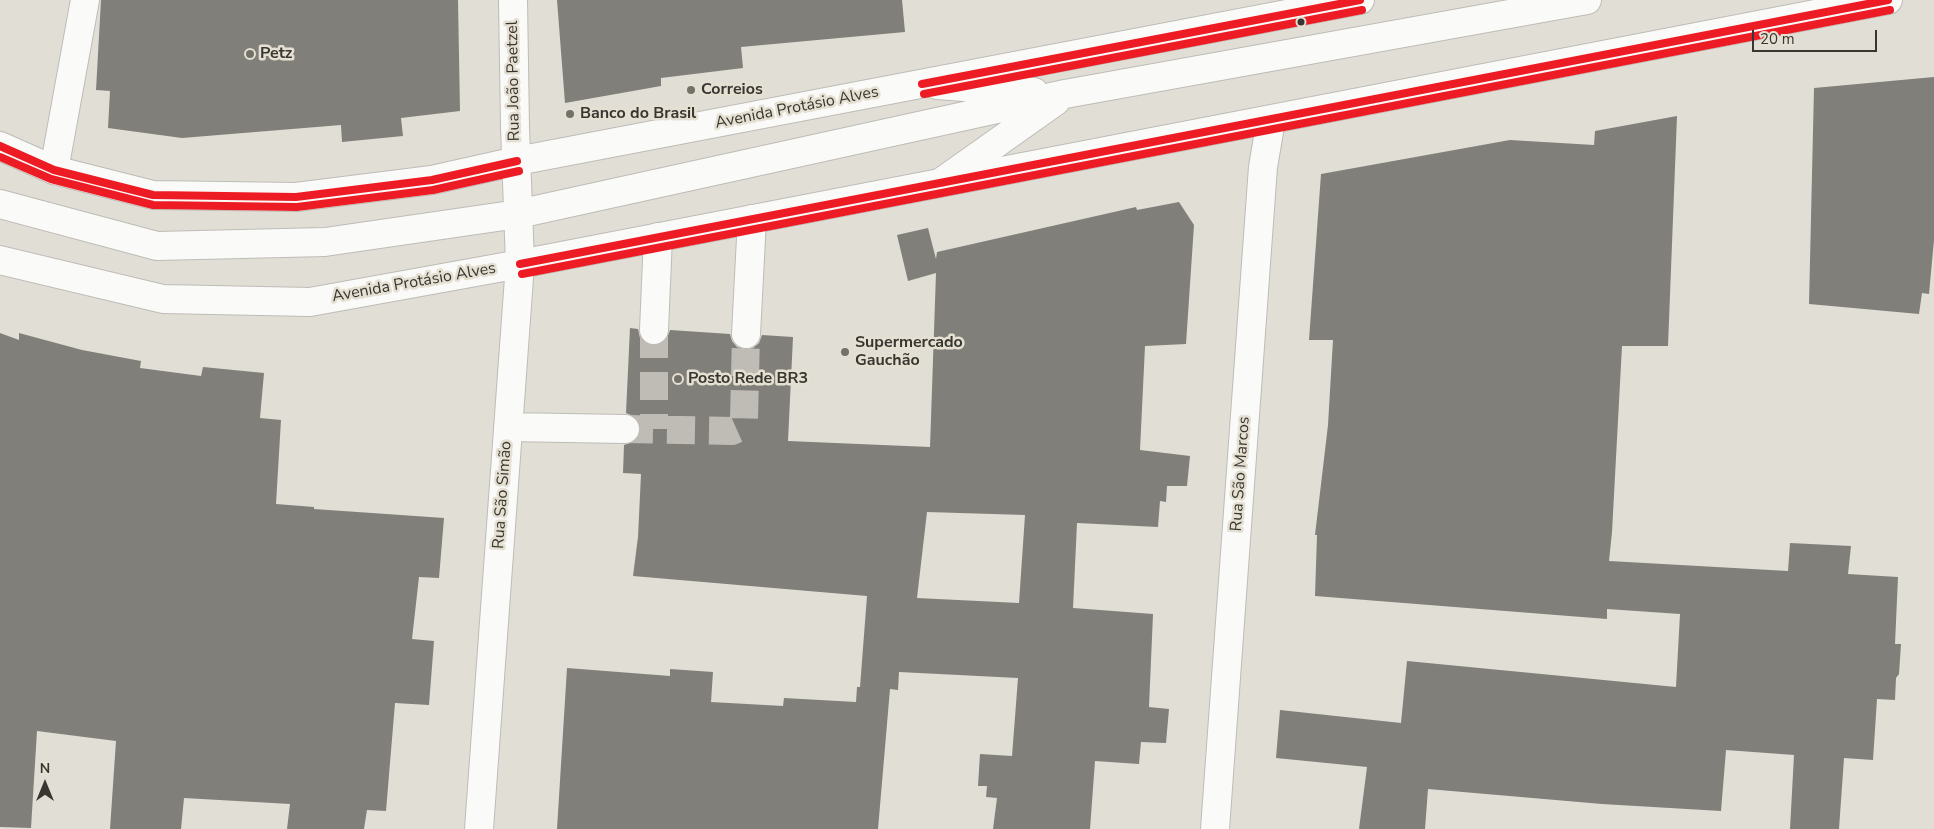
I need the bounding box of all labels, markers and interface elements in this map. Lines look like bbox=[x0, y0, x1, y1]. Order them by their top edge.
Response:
unlabelled marker bbox=[1296, 17, 1306, 27]
scale bar bbox=[1754, 20, 1879, 52]
street label: Rua João Paetzel bbox=[503, 21, 525, 141]
text: 20 m bbox=[1760, 29, 1795, 49]
place label: Petz bbox=[260, 44, 292, 64]
marker: Petz bbox=[244, 48, 256, 60]
place label: Correios bbox=[701, 80, 763, 100]
street label: Avenida Protásio Alves bbox=[714, 83, 880, 133]
marker: Correios bbox=[685, 84, 697, 96]
place label: Banco do Brasil bbox=[580, 104, 696, 124]
marker: Banco do Brasil bbox=[564, 108, 576, 120]
street label: Avenida Protásio Alves bbox=[331, 259, 497, 307]
place label: Supermercado Gauchão bbox=[855, 333, 963, 371]
marker: Supermercado Gauchão bbox=[839, 346, 851, 358]
place label: Posto Rede BR3 bbox=[688, 369, 808, 389]
marker: Posto Rede BR3 bbox=[672, 373, 684, 385]
street label: Rua São Marcos bbox=[1227, 416, 1255, 532]
street label: Rua São Simão bbox=[490, 440, 516, 550]
north arrow bbox=[20, 759, 70, 809]
text: N bbox=[40, 759, 50, 778]

